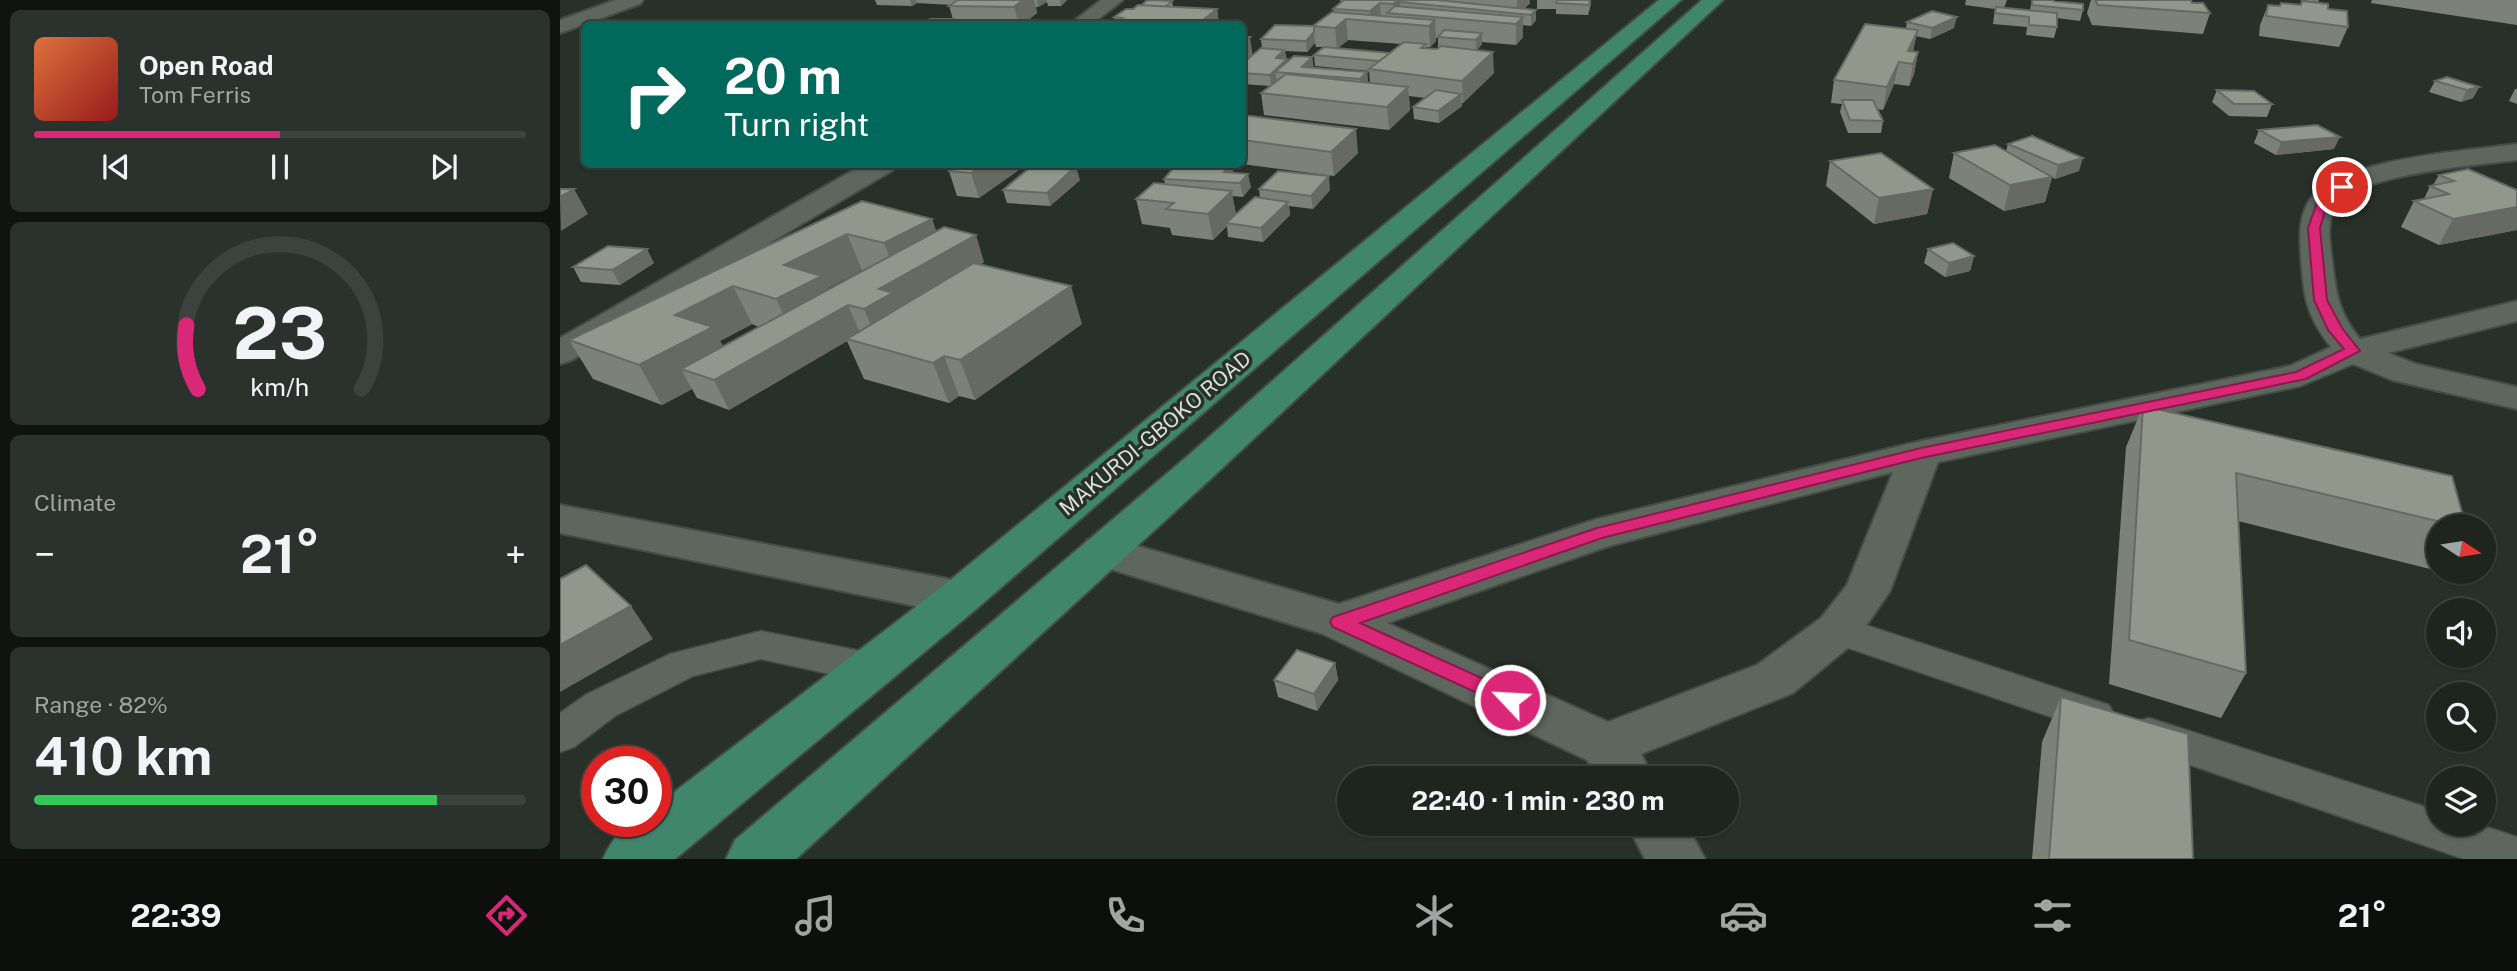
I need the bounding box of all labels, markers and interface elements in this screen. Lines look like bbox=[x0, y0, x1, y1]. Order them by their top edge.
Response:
text: 20 m bbox=[724, 47, 842, 105]
icon: right bbox=[609, 49, 700, 140]
text: Open Road bbox=[139, 50, 274, 81]
text: Tom Ferris bbox=[139, 81, 251, 108]
text: Turn right bbox=[724, 106, 869, 143]
icon: previous bbox=[97, 148, 135, 186]
icon: pause bbox=[261, 148, 299, 186]
icon: next bbox=[425, 148, 463, 186]
pin bbox=[2312, 157, 2372, 217]
icon: arrive bbox=[2323, 168, 2361, 206]
text: 23 bbox=[233, 291, 327, 376]
street label: MAKURDI-GBOKO ROAD bbox=[1054, 345, 1256, 521]
text: km/h bbox=[251, 372, 309, 402]
text: Climate bbox=[34, 489, 116, 516]
north arrow bbox=[2426, 514, 2496, 584]
map controls bbox=[2426, 514, 2496, 836]
text: 21° bbox=[240, 524, 320, 585]
text: − bbox=[34, 532, 55, 577]
text: + bbox=[505, 532, 526, 577]
button: sound bbox=[2426, 598, 2496, 668]
position arrow bbox=[1473, 663, 1547, 737]
button: search bbox=[2426, 682, 2496, 752]
text: Range · 82% bbox=[34, 691, 168, 718]
text: 410 km bbox=[34, 726, 212, 787]
speed limit sign: 30 bbox=[581, 746, 672, 837]
button: layers bbox=[2426, 766, 2496, 836]
text: 22:40 · 1 min · 230 m bbox=[1412, 785, 1664, 816]
icon: directions bbox=[482, 891, 531, 940]
icon: music bbox=[791, 891, 840, 940]
icon: phone bbox=[1101, 891, 1150, 940]
icon: climate bbox=[1410, 891, 1459, 940]
icon: car bbox=[1719, 891, 1768, 940]
icon: filters bbox=[2028, 891, 2077, 940]
text: 22:39 bbox=[130, 897, 222, 934]
text: 21° bbox=[2338, 897, 2387, 934]

